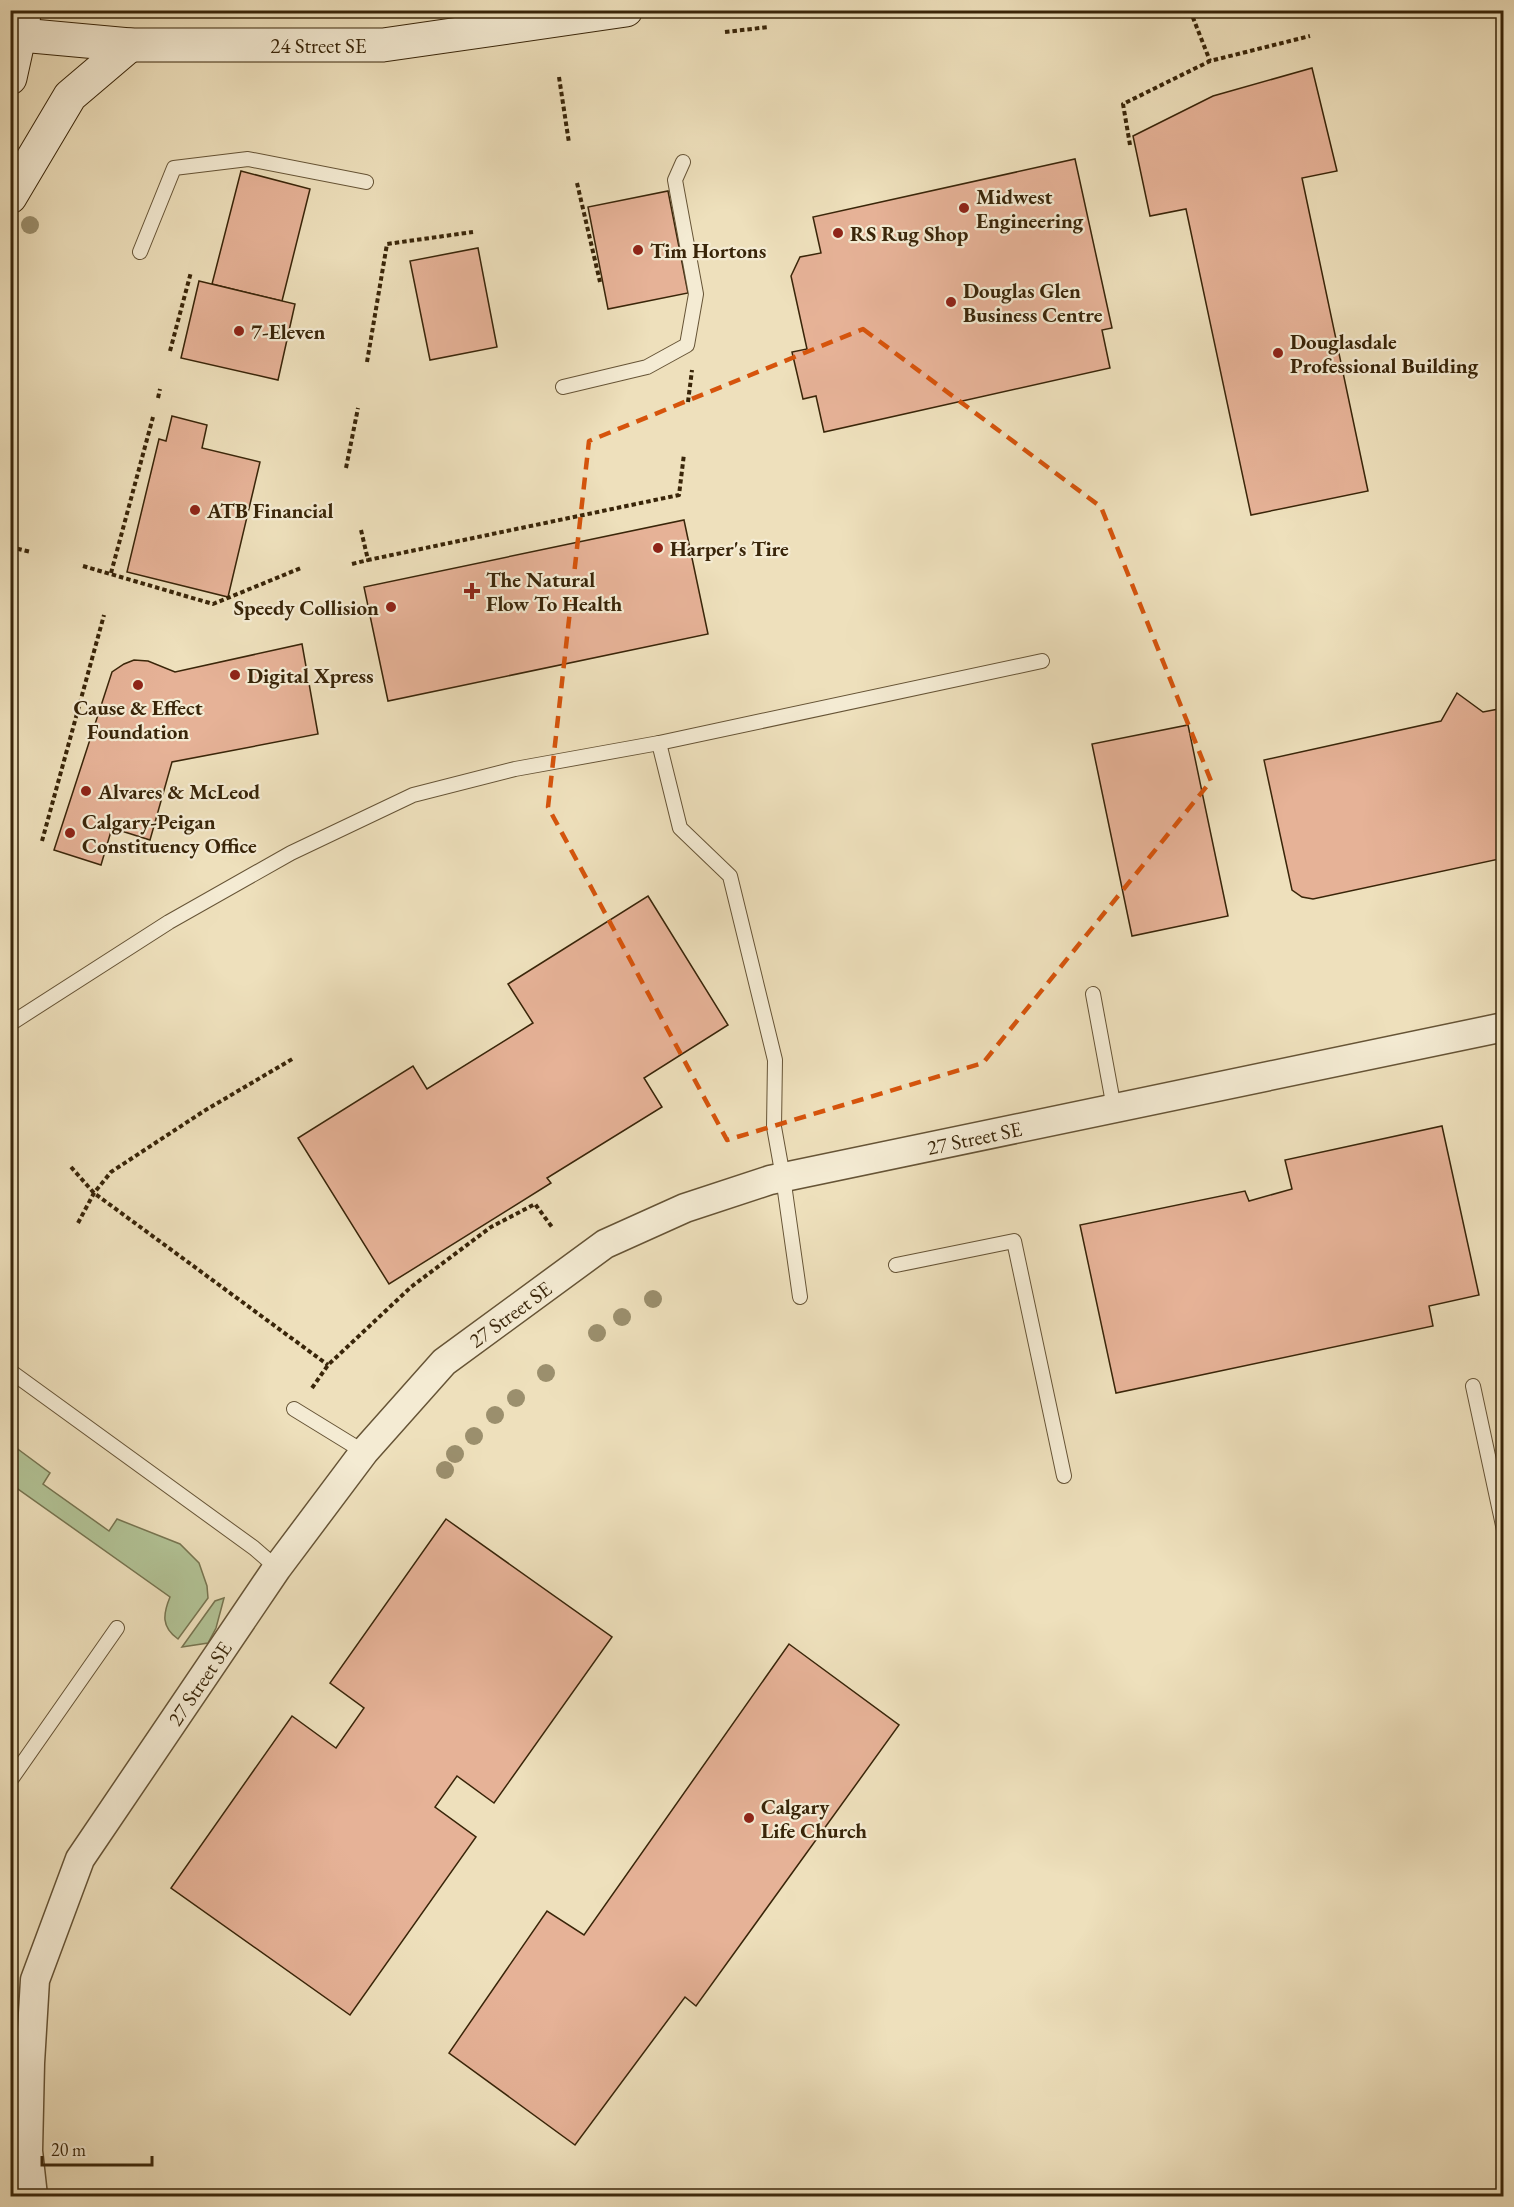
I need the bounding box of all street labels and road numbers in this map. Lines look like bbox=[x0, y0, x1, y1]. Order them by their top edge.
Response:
street label: 24 Street SE bbox=[270, 32, 367, 59]
street label: 27 Street SE bbox=[924, 1114, 1024, 1160]
street label: 27 Street SE bbox=[463, 1274, 557, 1353]
street label: 27 Street SE bbox=[161, 1635, 237, 1731]

